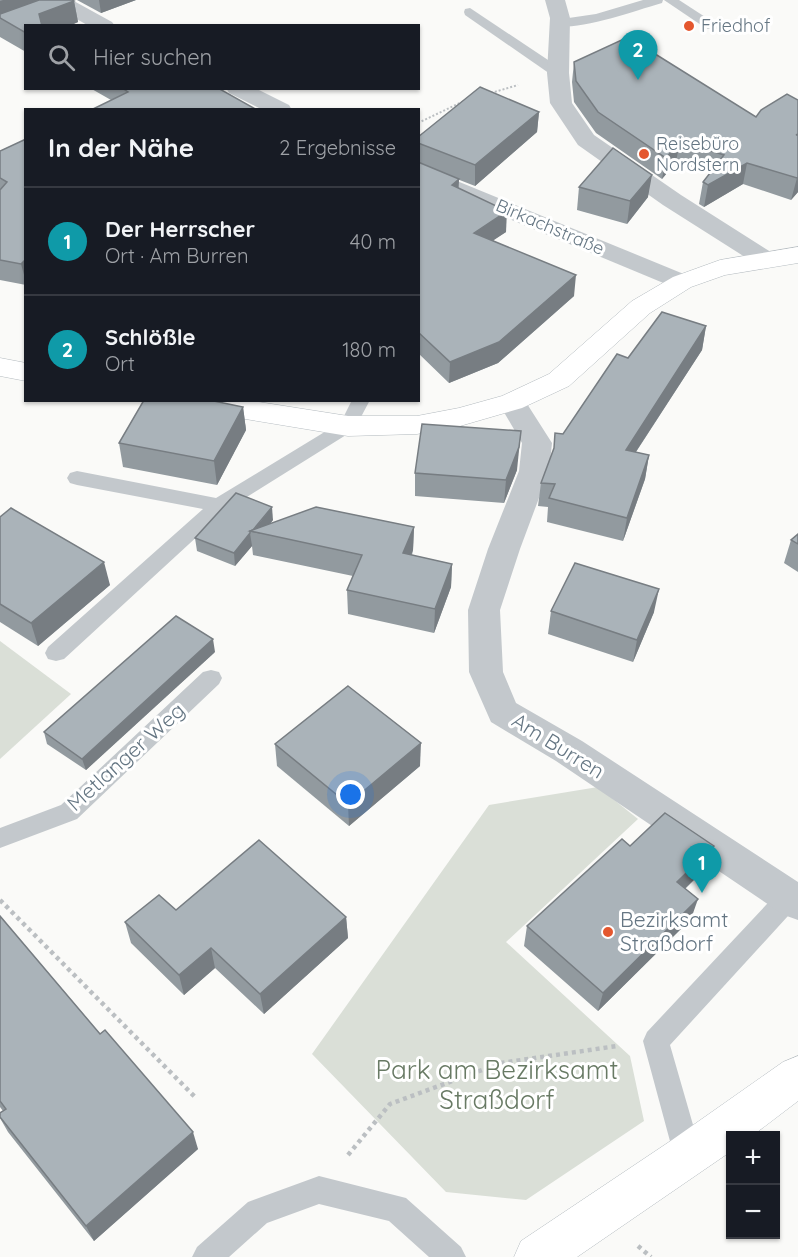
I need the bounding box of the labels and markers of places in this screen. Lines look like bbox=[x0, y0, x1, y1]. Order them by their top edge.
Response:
place label: Friedhof bbox=[701, 14, 771, 37]
marker: Friedhof bbox=[682, 19, 696, 33]
pin: 2 bbox=[618, 31, 658, 80]
place label: Reisebüro Nordstern bbox=[656, 132, 739, 176]
marker: Reisebüro Nordstern bbox=[637, 147, 651, 161]
pin: 1 bbox=[682, 844, 722, 893]
place label: Bezirksamt Straßdorf bbox=[620, 906, 728, 956]
marker: Bezirksamt Straßdorf bbox=[601, 925, 615, 939]

